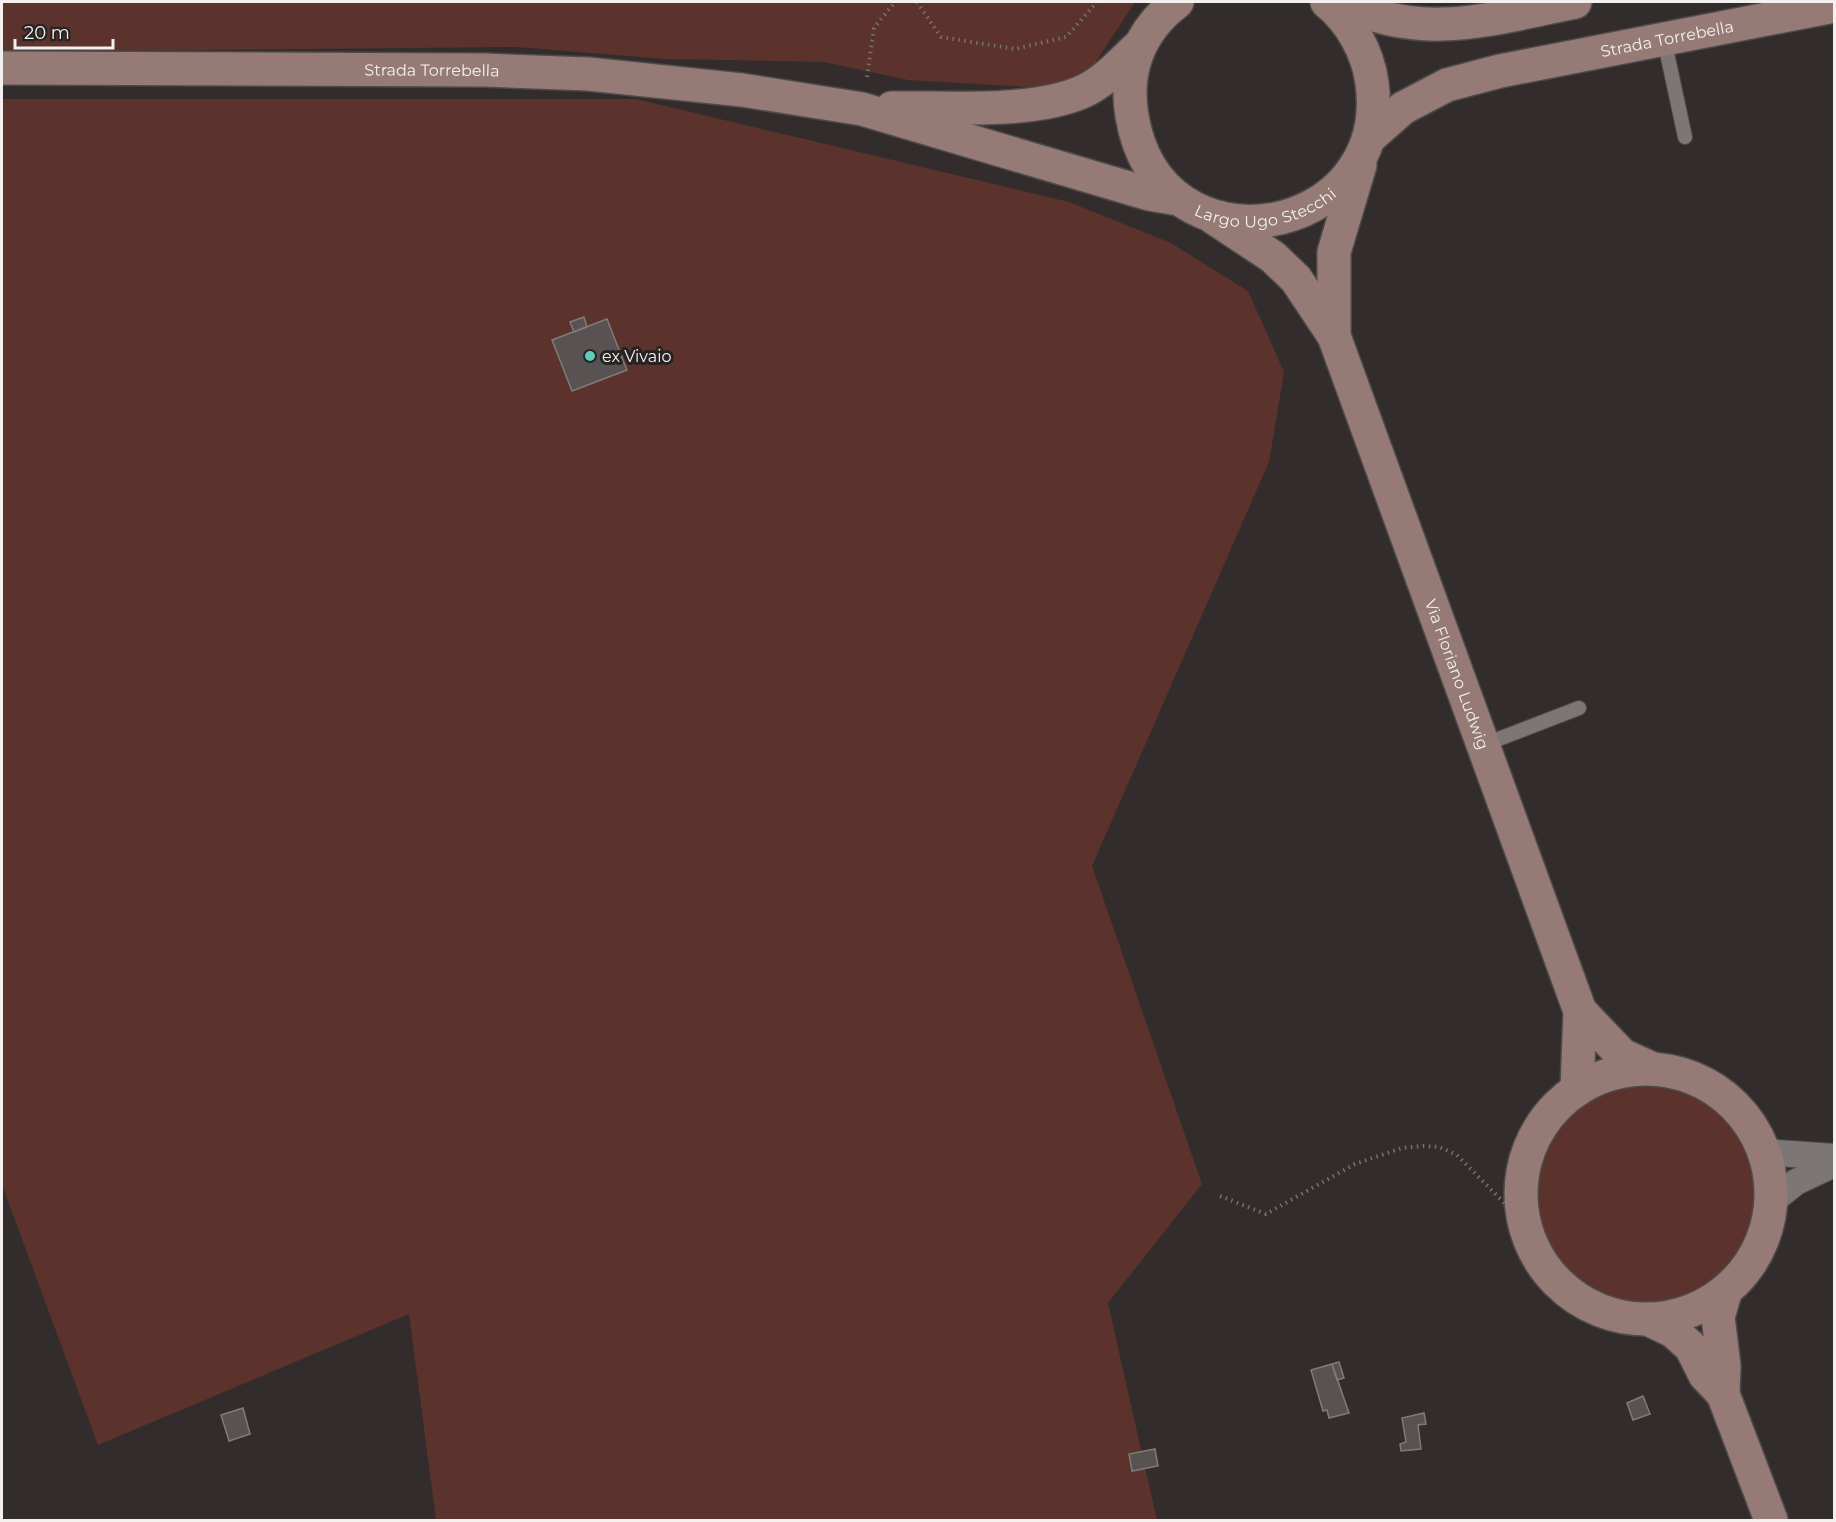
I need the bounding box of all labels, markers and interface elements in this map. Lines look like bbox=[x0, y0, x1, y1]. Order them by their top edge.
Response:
scale bar bbox=[15, 12, 112, 50]
street label: Strada Torrebella bbox=[1599, 17, 1735, 61]
text: 20 m bbox=[24, 22, 70, 44]
street label: Strada Torrebella bbox=[364, 61, 500, 81]
street label: Largo Ugo Stecchi bbox=[1192, 184, 1340, 231]
place label: ex Vivaio bbox=[602, 347, 672, 366]
marker: ex Vivaio bbox=[583, 349, 597, 363]
street label: Via Floriano Ludwig bbox=[1421, 597, 1493, 752]

